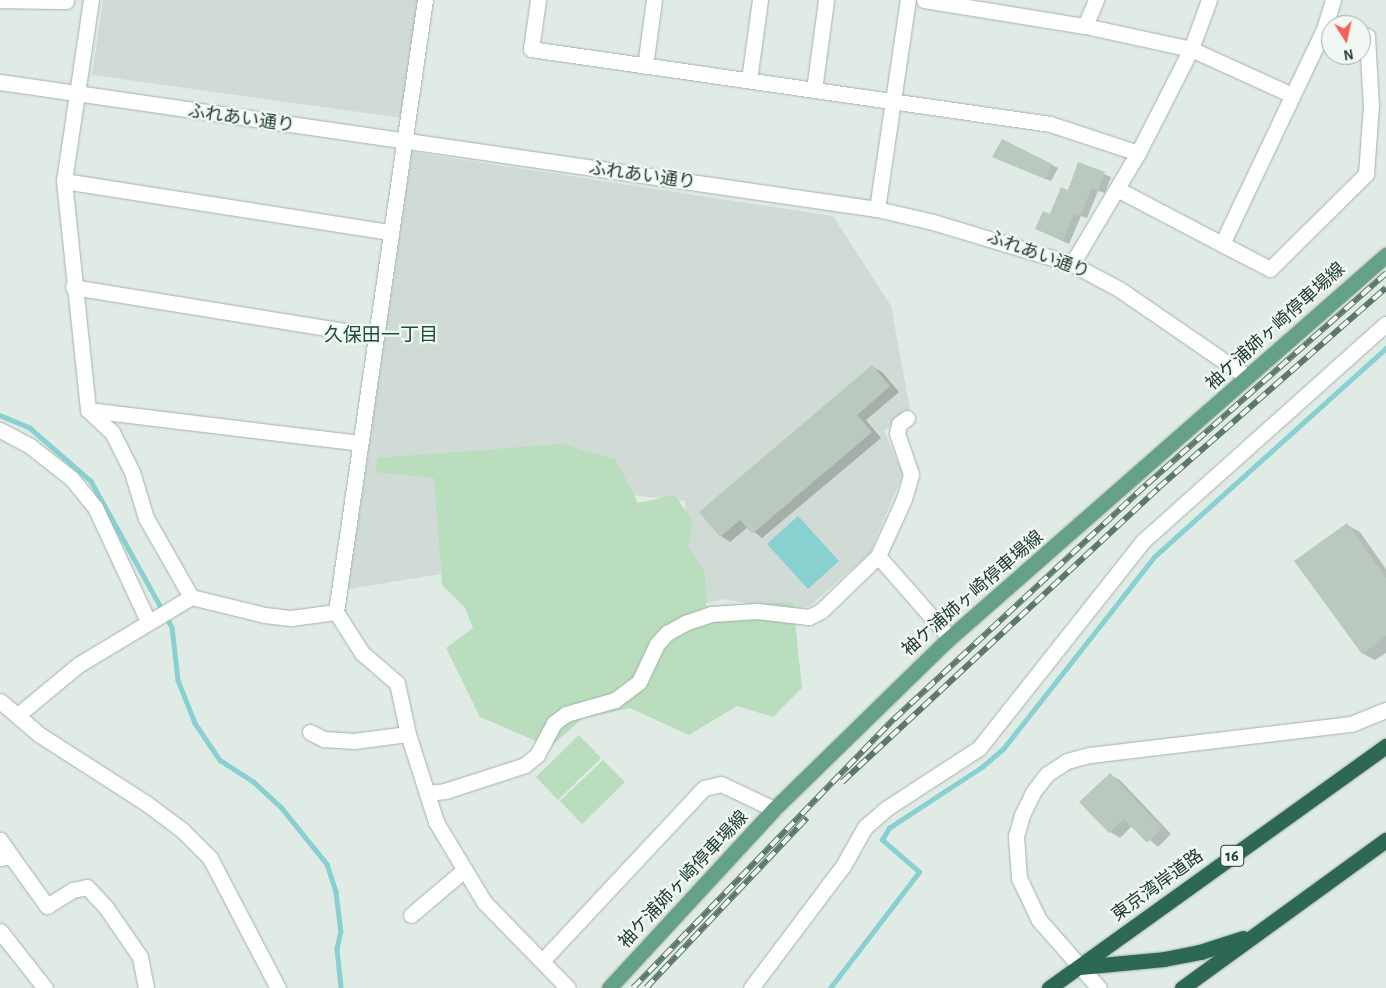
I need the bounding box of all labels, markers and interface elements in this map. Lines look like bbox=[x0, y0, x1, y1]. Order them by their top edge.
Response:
north arrow bbox=[1321, 15, 1371, 65]
text: N bbox=[1342, 46, 1354, 62]
street label: ふれあい通り bbox=[186, 101, 296, 137]
street label: ふれあい通り bbox=[587, 158, 697, 194]
street label: ふれあい通り bbox=[984, 226, 1092, 284]
street label: 袖ケ浦姉ヶ崎停車場線 bbox=[1202, 259, 1350, 395]
district label: 久保田一丁目 bbox=[324, 325, 438, 347]
street label: 袖ケ浦姉ヶ崎停車場線 bbox=[898, 527, 1048, 661]
street label: 袖ケ浦姉ヶ崎停車場線 bbox=[615, 807, 753, 953]
road number: 16 bbox=[1220, 842, 1244, 869]
street label: 東京湾岸道路 bbox=[1108, 846, 1208, 926]

